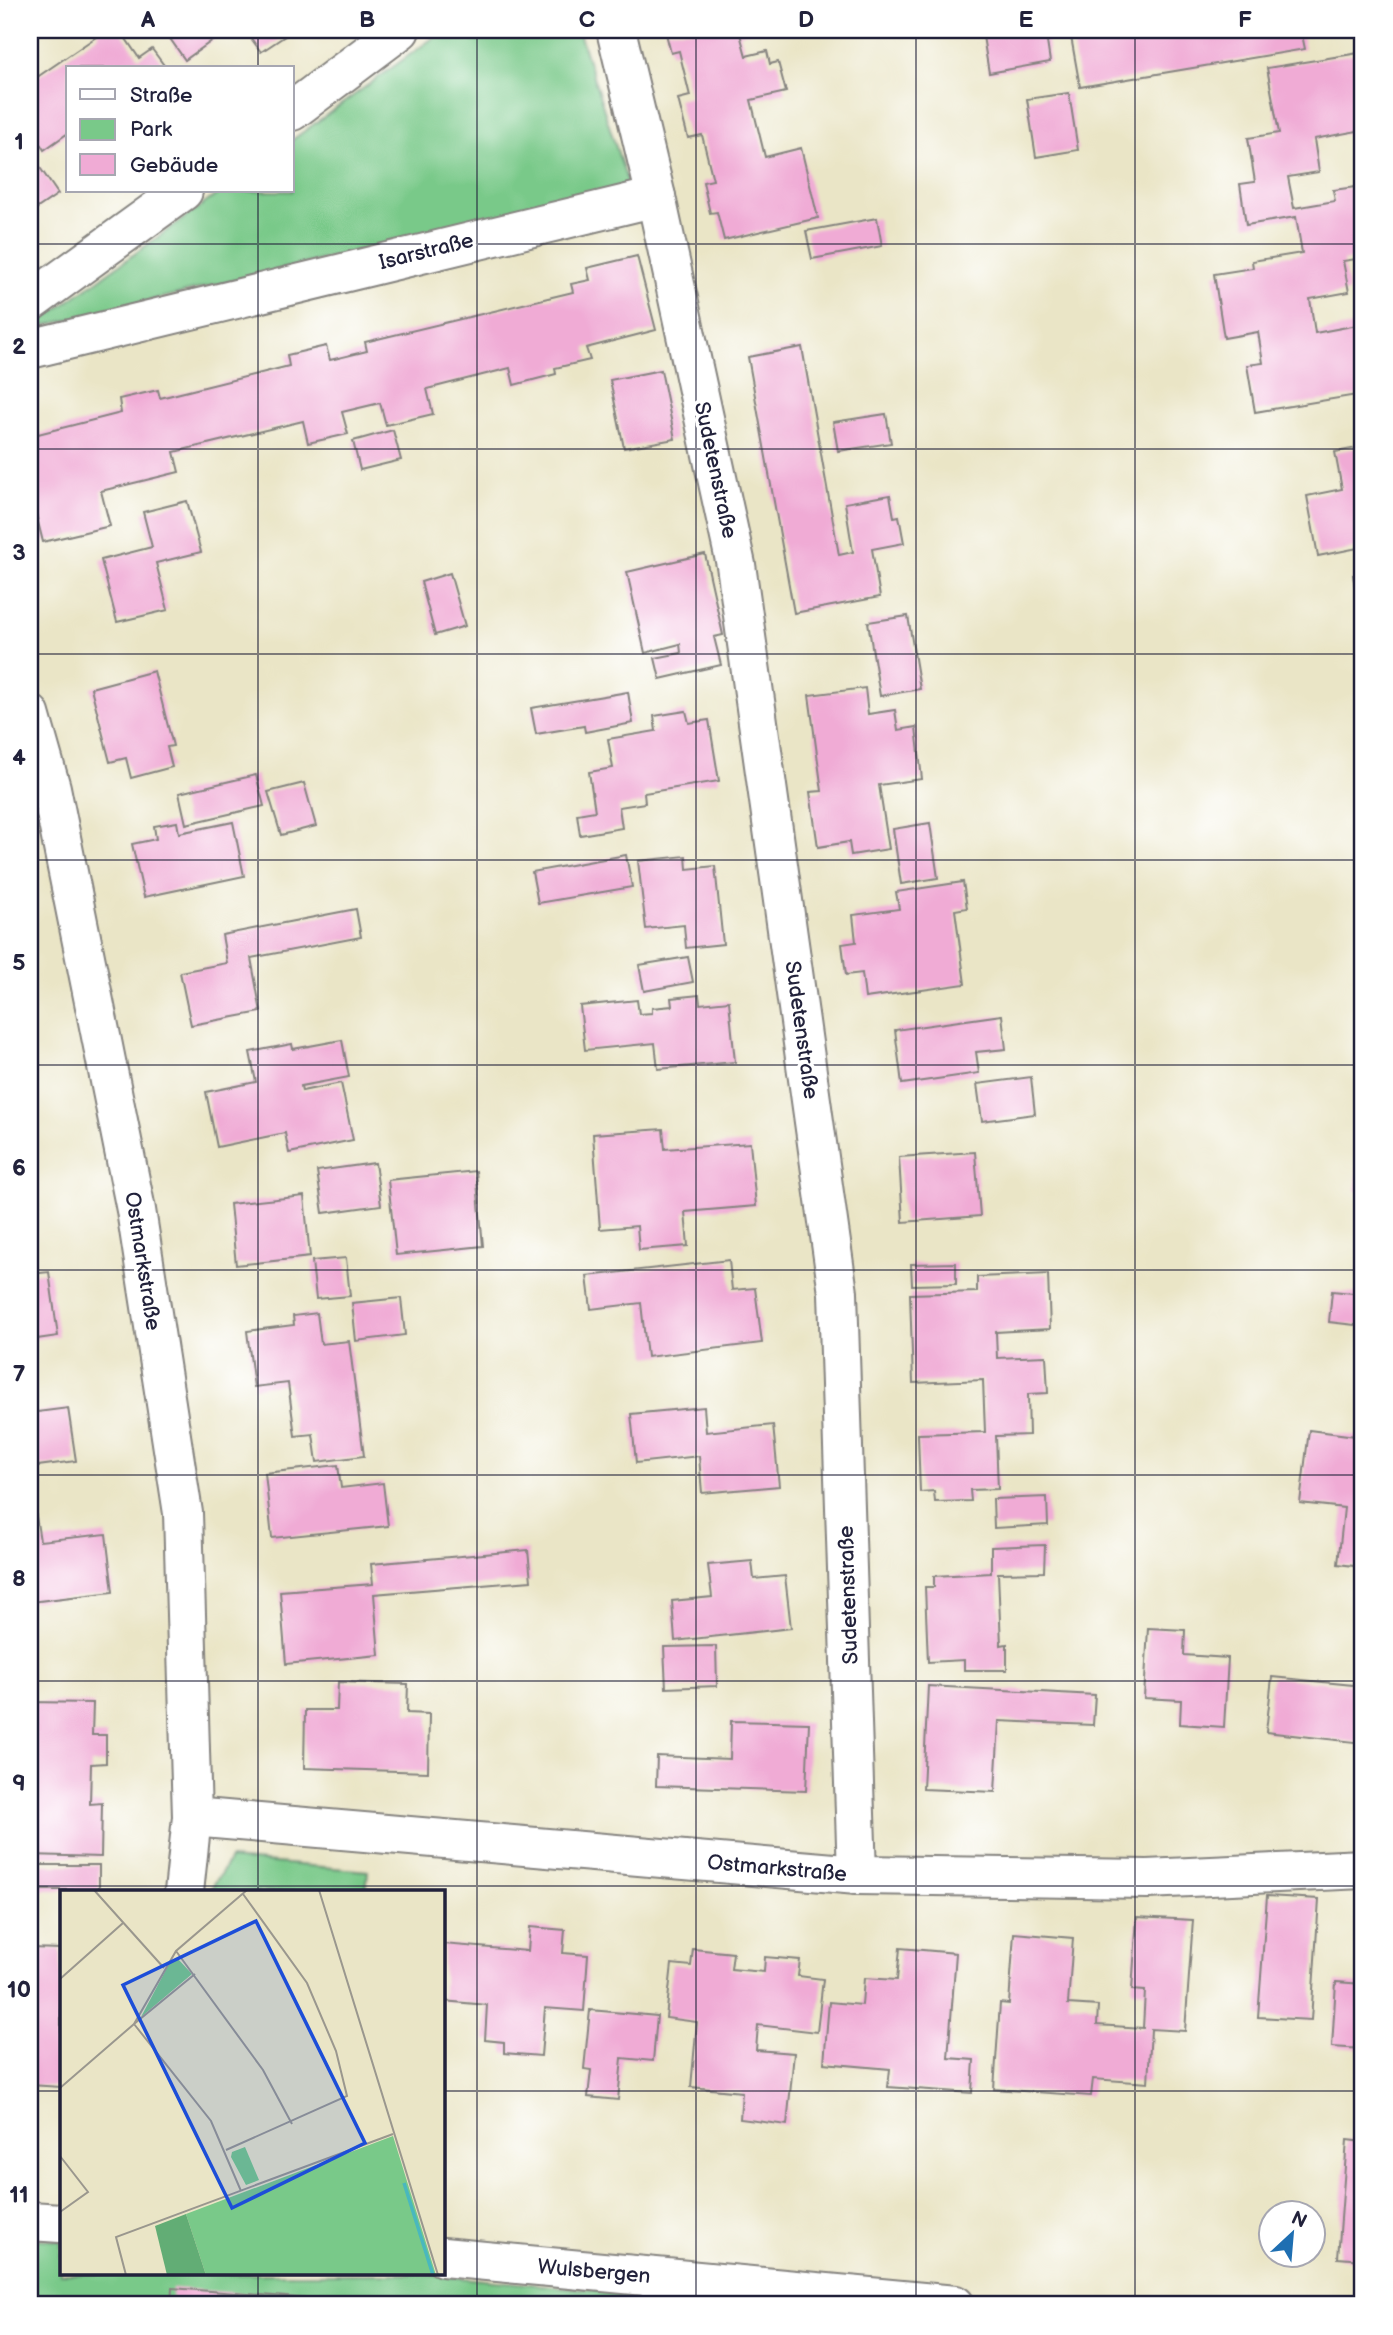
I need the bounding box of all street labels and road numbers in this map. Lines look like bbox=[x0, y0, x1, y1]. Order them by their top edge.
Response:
street label: Isarstraße bbox=[376, 228, 476, 275]
street label: Sudetenstraße bbox=[689, 399, 742, 541]
street label: Sudetenstraße bbox=[779, 959, 824, 1101]
street label: Ostmarkstraße bbox=[119, 1190, 166, 1332]
street label: Sudetenstraße bbox=[834, 1525, 863, 1665]
street label: Ostmarkstraße bbox=[706, 1850, 848, 1887]
street label: Wulsbergen bbox=[536, 2254, 651, 2289]

